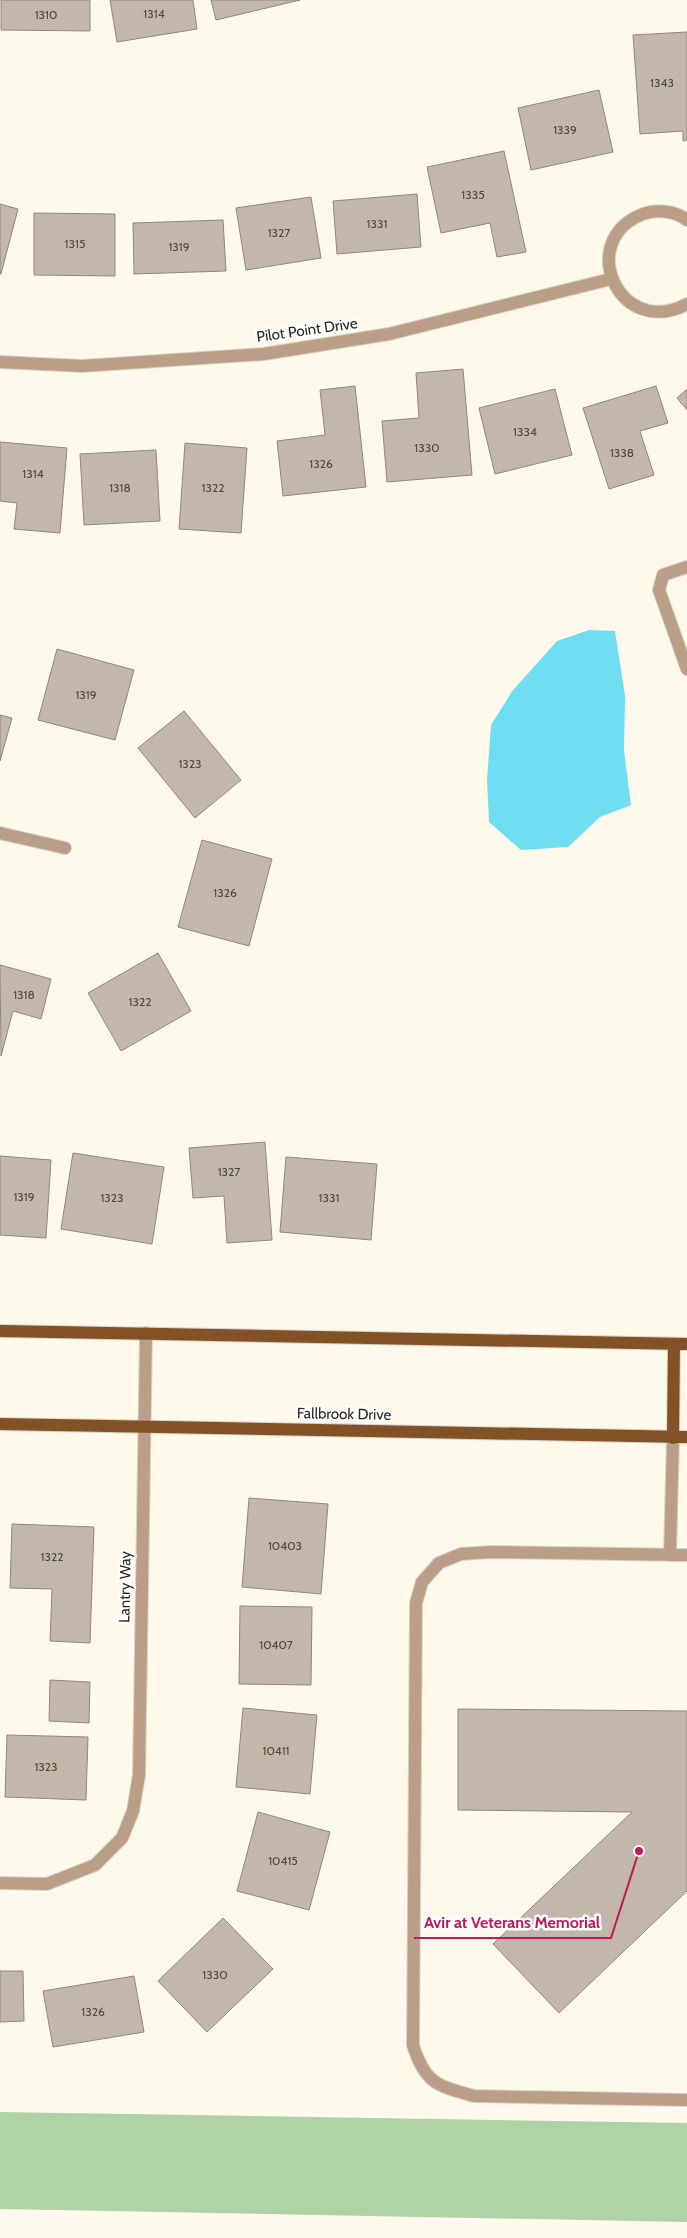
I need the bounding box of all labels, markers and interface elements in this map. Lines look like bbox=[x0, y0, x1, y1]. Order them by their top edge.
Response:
house number: 1314 bbox=[143, 6, 165, 21]
house number: 1310 bbox=[35, 7, 57, 22]
house number: 1343 bbox=[650, 75, 674, 90]
house number: 1339 bbox=[553, 122, 577, 137]
house number: 1335 bbox=[461, 187, 485, 202]
house number: 1331 bbox=[367, 216, 387, 231]
house number: 1327 bbox=[268, 225, 290, 240]
house number: 1315 bbox=[65, 236, 85, 251]
house number: 1319 bbox=[168, 239, 190, 254]
street label: Pilot Point Drive bbox=[255, 314, 359, 346]
house number: 1334 bbox=[513, 424, 537, 439]
house number: 1330 bbox=[414, 440, 440, 455]
house number: 1338 bbox=[610, 445, 634, 460]
house number: 1326 bbox=[309, 456, 333, 471]
house number: 1314 bbox=[22, 466, 44, 481]
house number: 1318 bbox=[109, 480, 131, 495]
house number: 1322 bbox=[202, 480, 224, 495]
house number: 1319 bbox=[75, 687, 97, 702]
house number: 1323 bbox=[178, 756, 202, 771]
house number: 1326 bbox=[213, 885, 237, 900]
house number: 1318 bbox=[13, 987, 35, 1002]
house number: 1322 bbox=[129, 994, 151, 1009]
house number: 1327 bbox=[218, 1164, 240, 1179]
house number: 1319 bbox=[13, 1189, 35, 1204]
house number: 1323 bbox=[100, 1190, 124, 1205]
house number: 1331 bbox=[319, 1190, 339, 1205]
street label: Fallbrook Drive bbox=[297, 1404, 392, 1424]
house number: 10403 bbox=[268, 1538, 302, 1553]
house number: 1322 bbox=[41, 1549, 63, 1564]
street label: Lantry Way bbox=[115, 1551, 135, 1623]
house number: 10407 bbox=[259, 1637, 293, 1652]
house number: 10411 bbox=[262, 1743, 290, 1758]
house number: 1323 bbox=[34, 1759, 58, 1774]
house number: 10415 bbox=[268, 1853, 298, 1868]
callout: Avir at Veterans Memorial bbox=[414, 1907, 611, 1938]
text: Avir at Veterans Memorial bbox=[424, 1913, 600, 1932]
house number: 1330 bbox=[202, 1967, 228, 1982]
house number: 1326 bbox=[81, 2004, 105, 2019]

